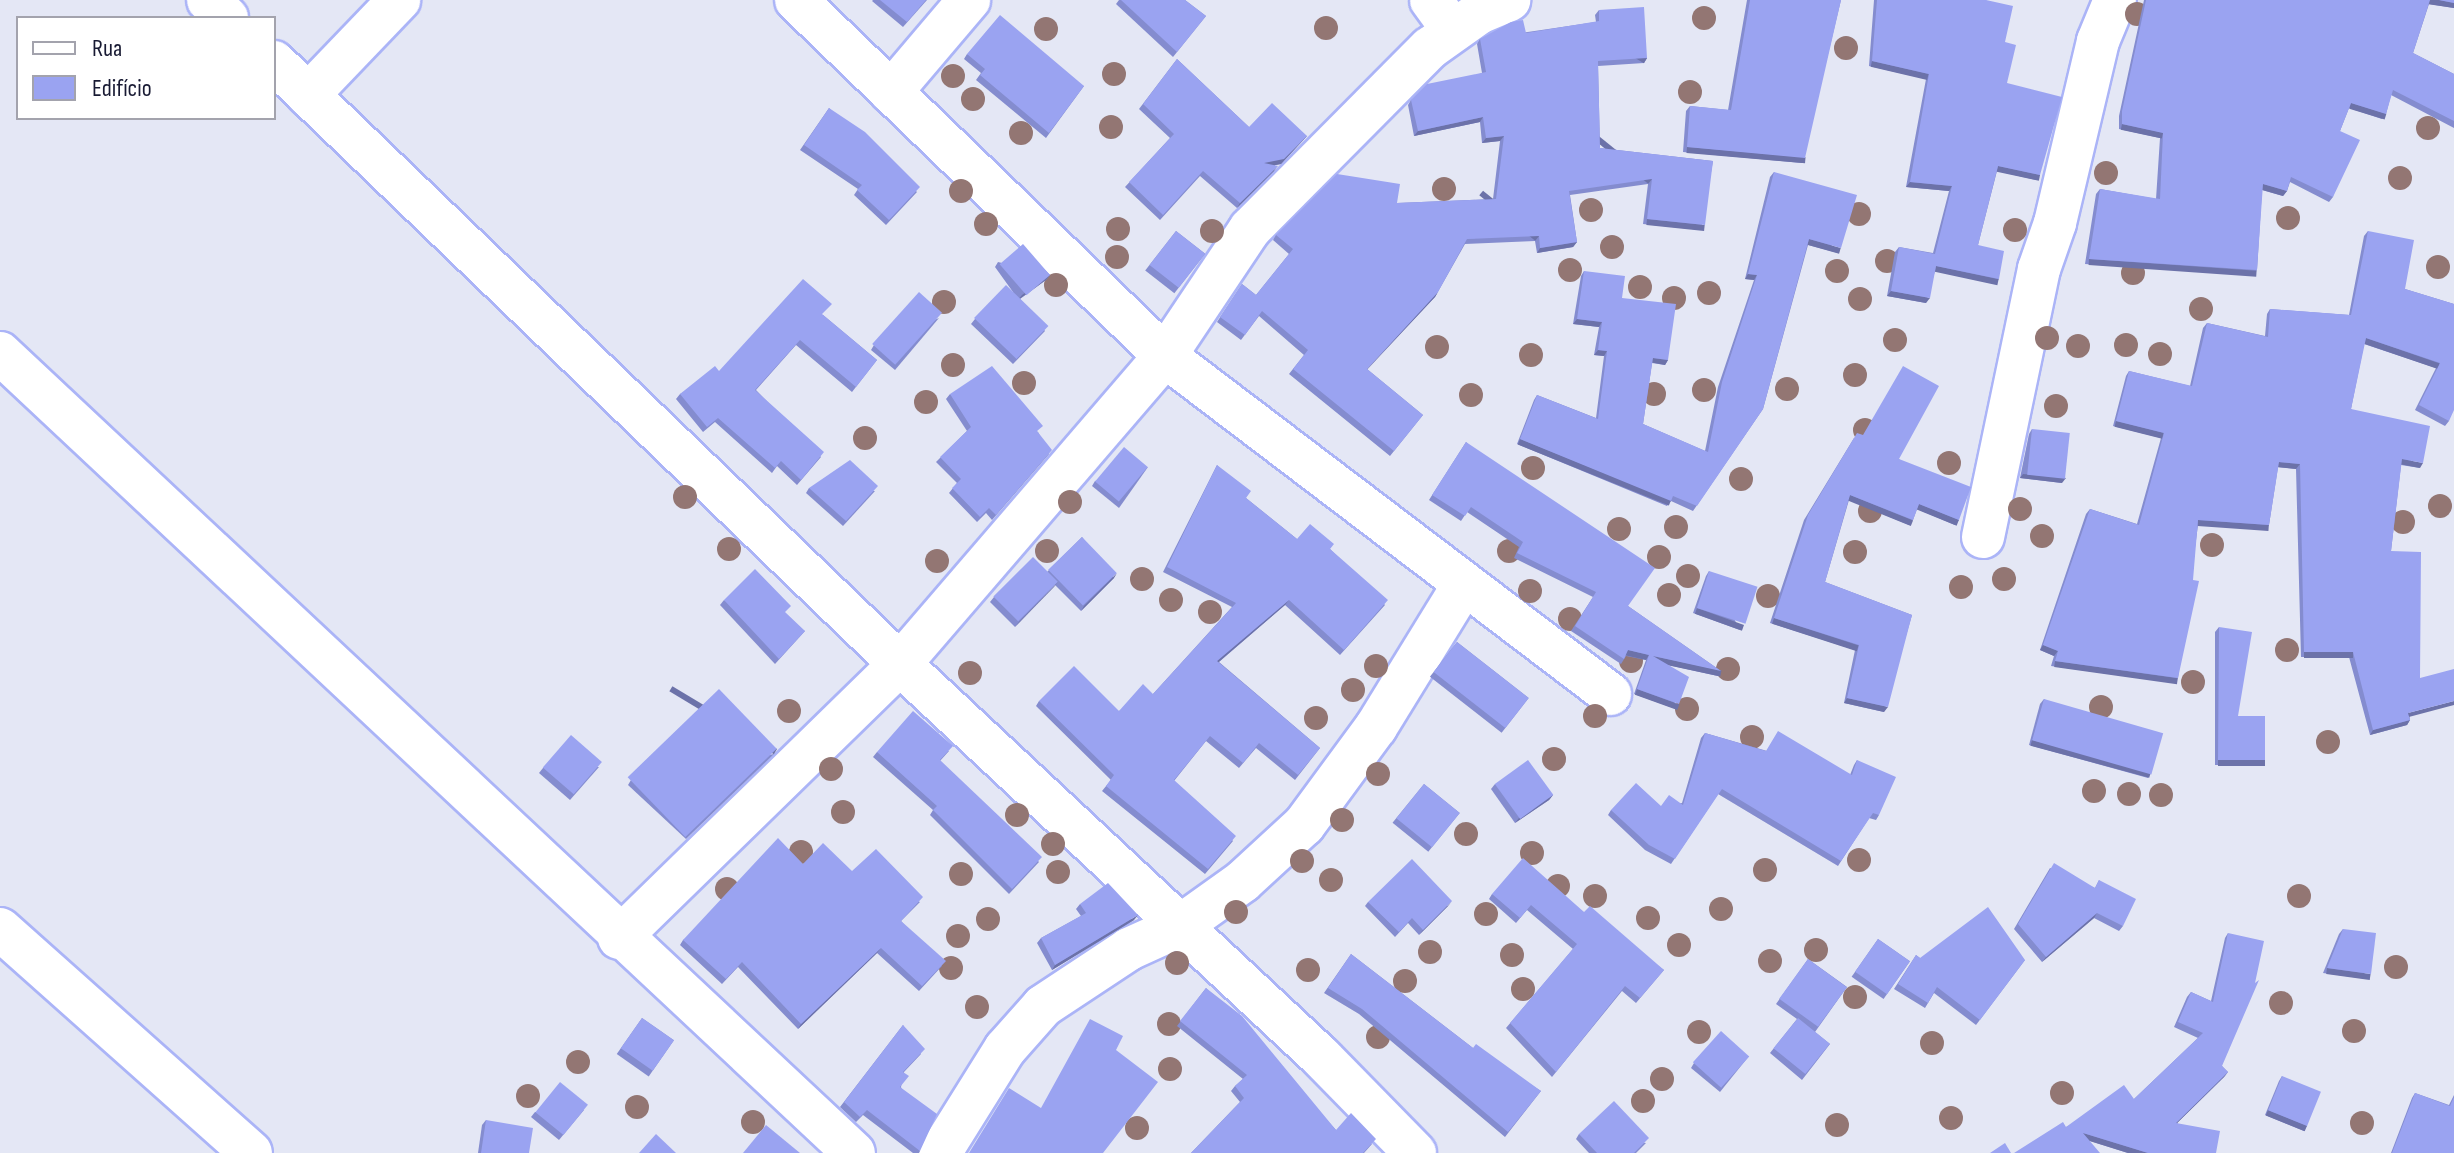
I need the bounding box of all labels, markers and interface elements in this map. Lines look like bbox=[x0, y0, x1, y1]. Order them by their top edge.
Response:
legend bbox=[16, 16, 276, 120]
text: Rua bbox=[92, 34, 122, 63]
text: Edifício bbox=[92, 74, 152, 103]

